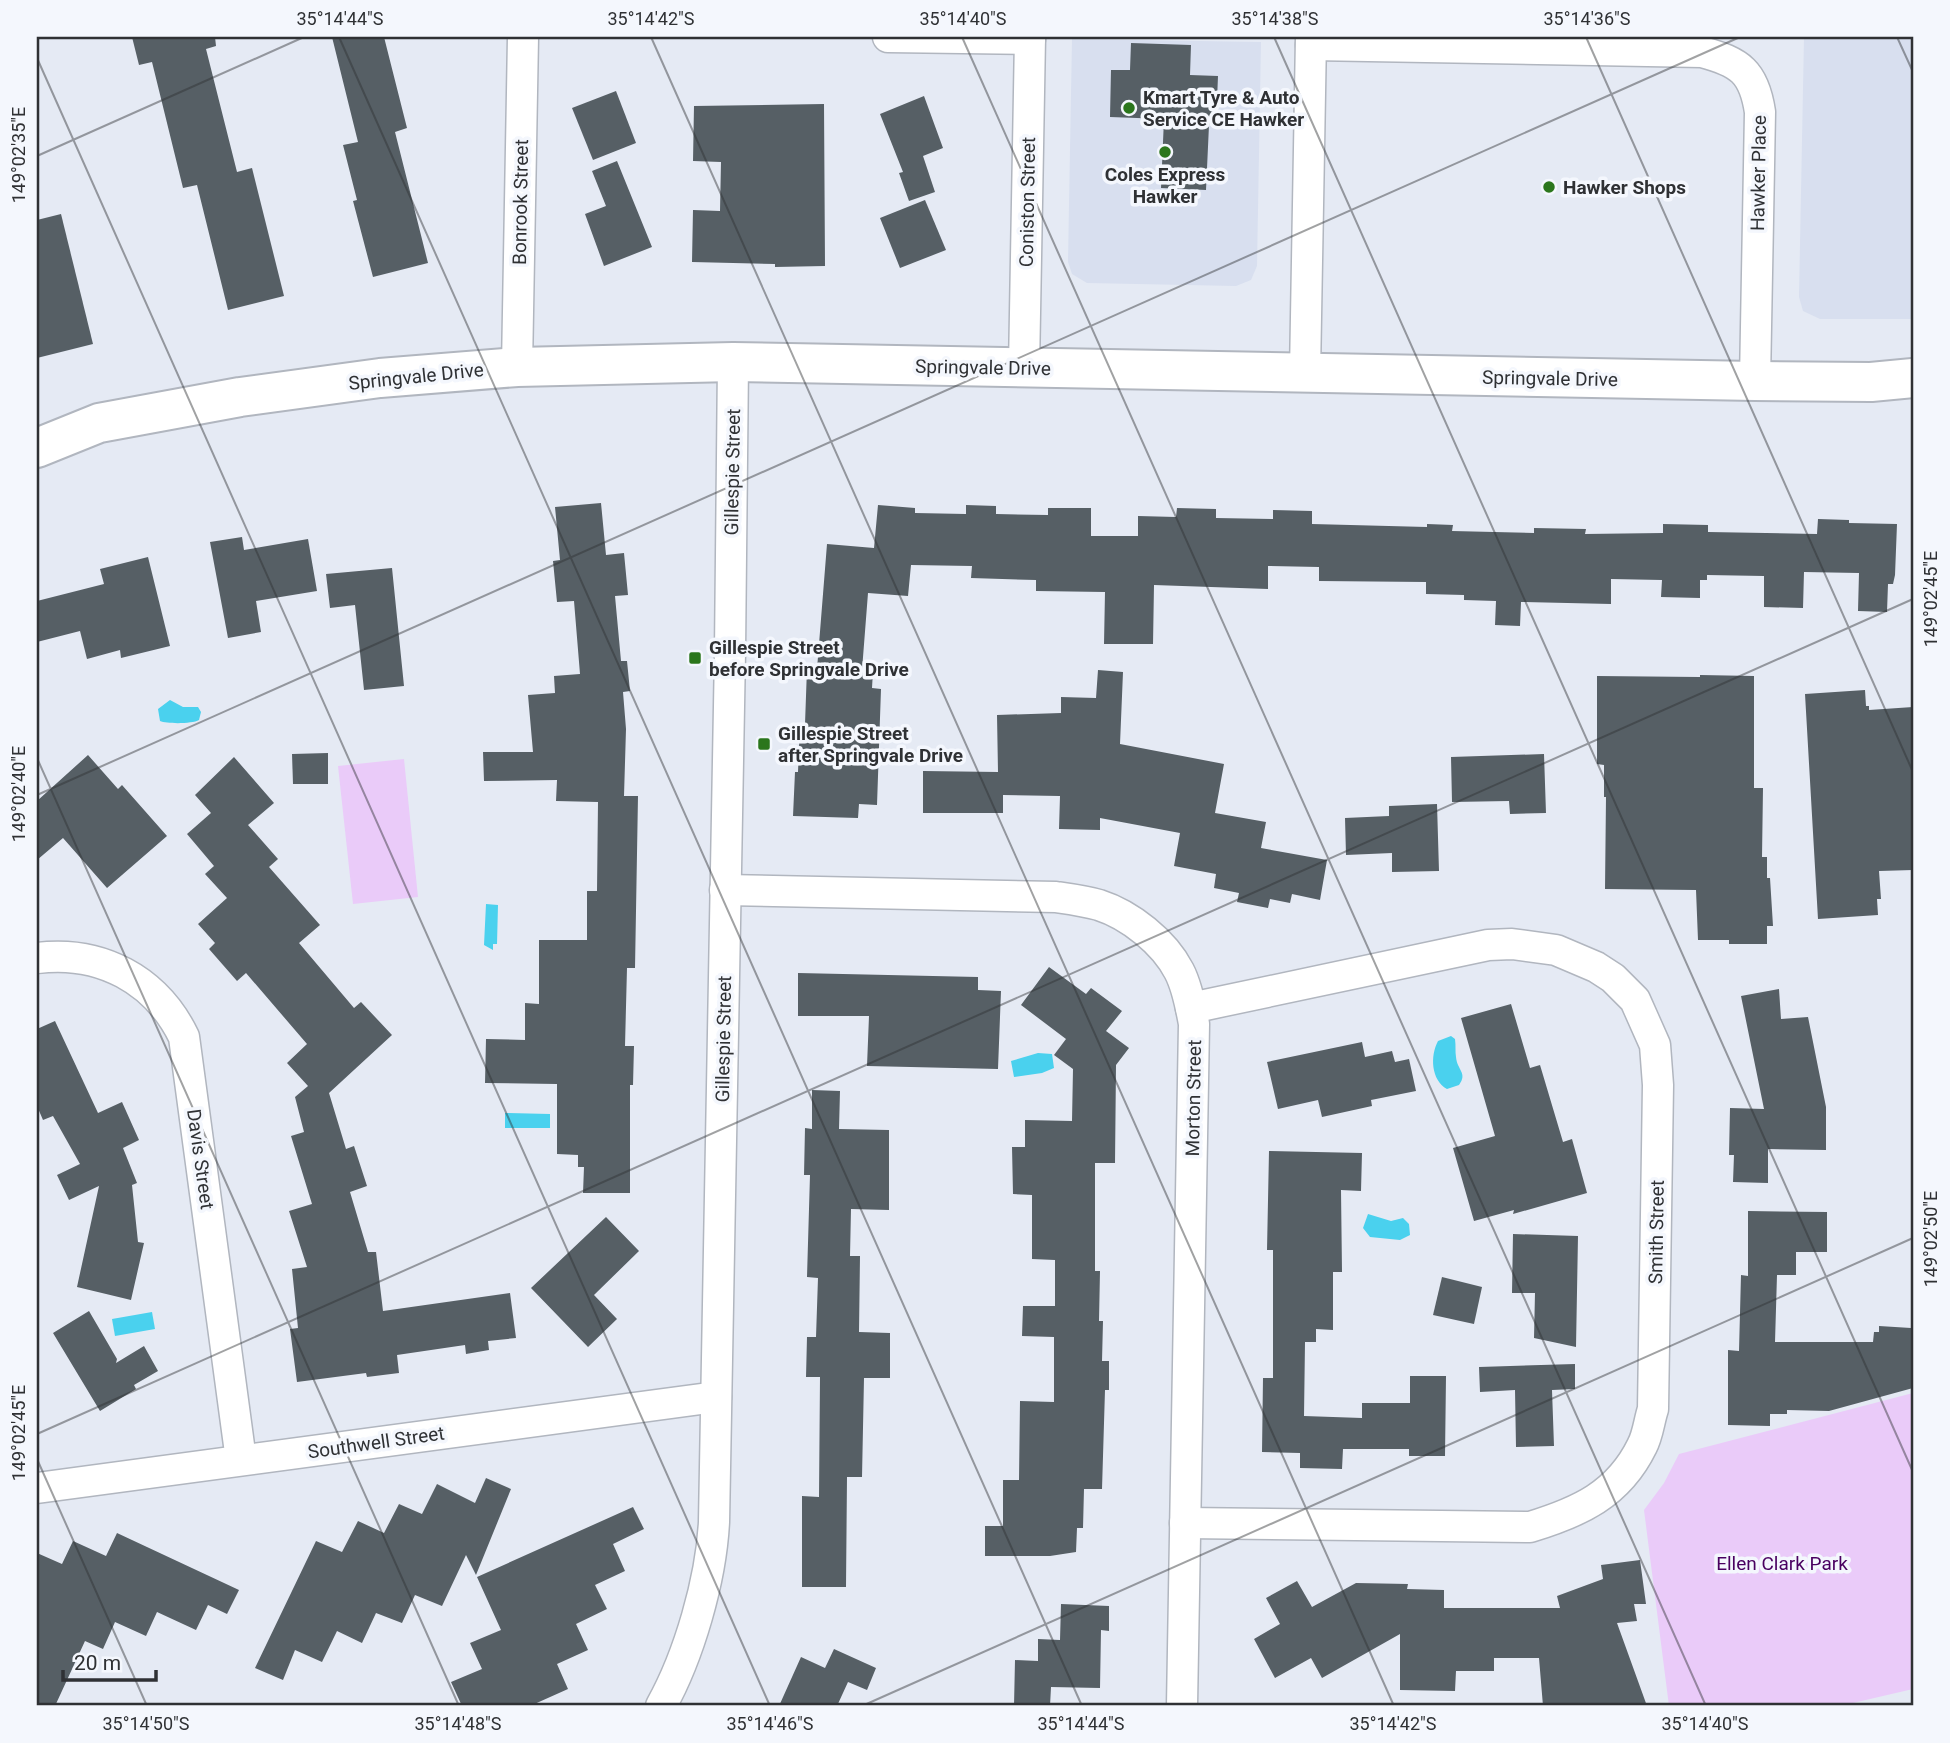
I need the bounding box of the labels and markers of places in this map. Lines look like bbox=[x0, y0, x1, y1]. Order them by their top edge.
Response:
place label: Kmart Tyre & Auto Service CE Hawker bbox=[1143, 86, 1304, 131]
marker: Kmart Tyre & Auto Service CE Hawker bbox=[1121, 100, 1137, 116]
marker: Coles Express Hawker bbox=[1157, 144, 1173, 160]
place label: Coles Express Hawker bbox=[1105, 163, 1226, 208]
place label: Hawker Shops bbox=[1563, 176, 1686, 199]
marker: Hawker Shops bbox=[1541, 179, 1557, 195]
place label: Gillespie Street before Springvale Drive bbox=[709, 636, 909, 681]
marker: Gillespie Street before Springvale Drive bbox=[687, 650, 703, 666]
place label: Gillespie Street after Springvale Drive bbox=[778, 722, 963, 767]
marker: Gillespie Street after Springvale Drive bbox=[756, 736, 772, 752]

